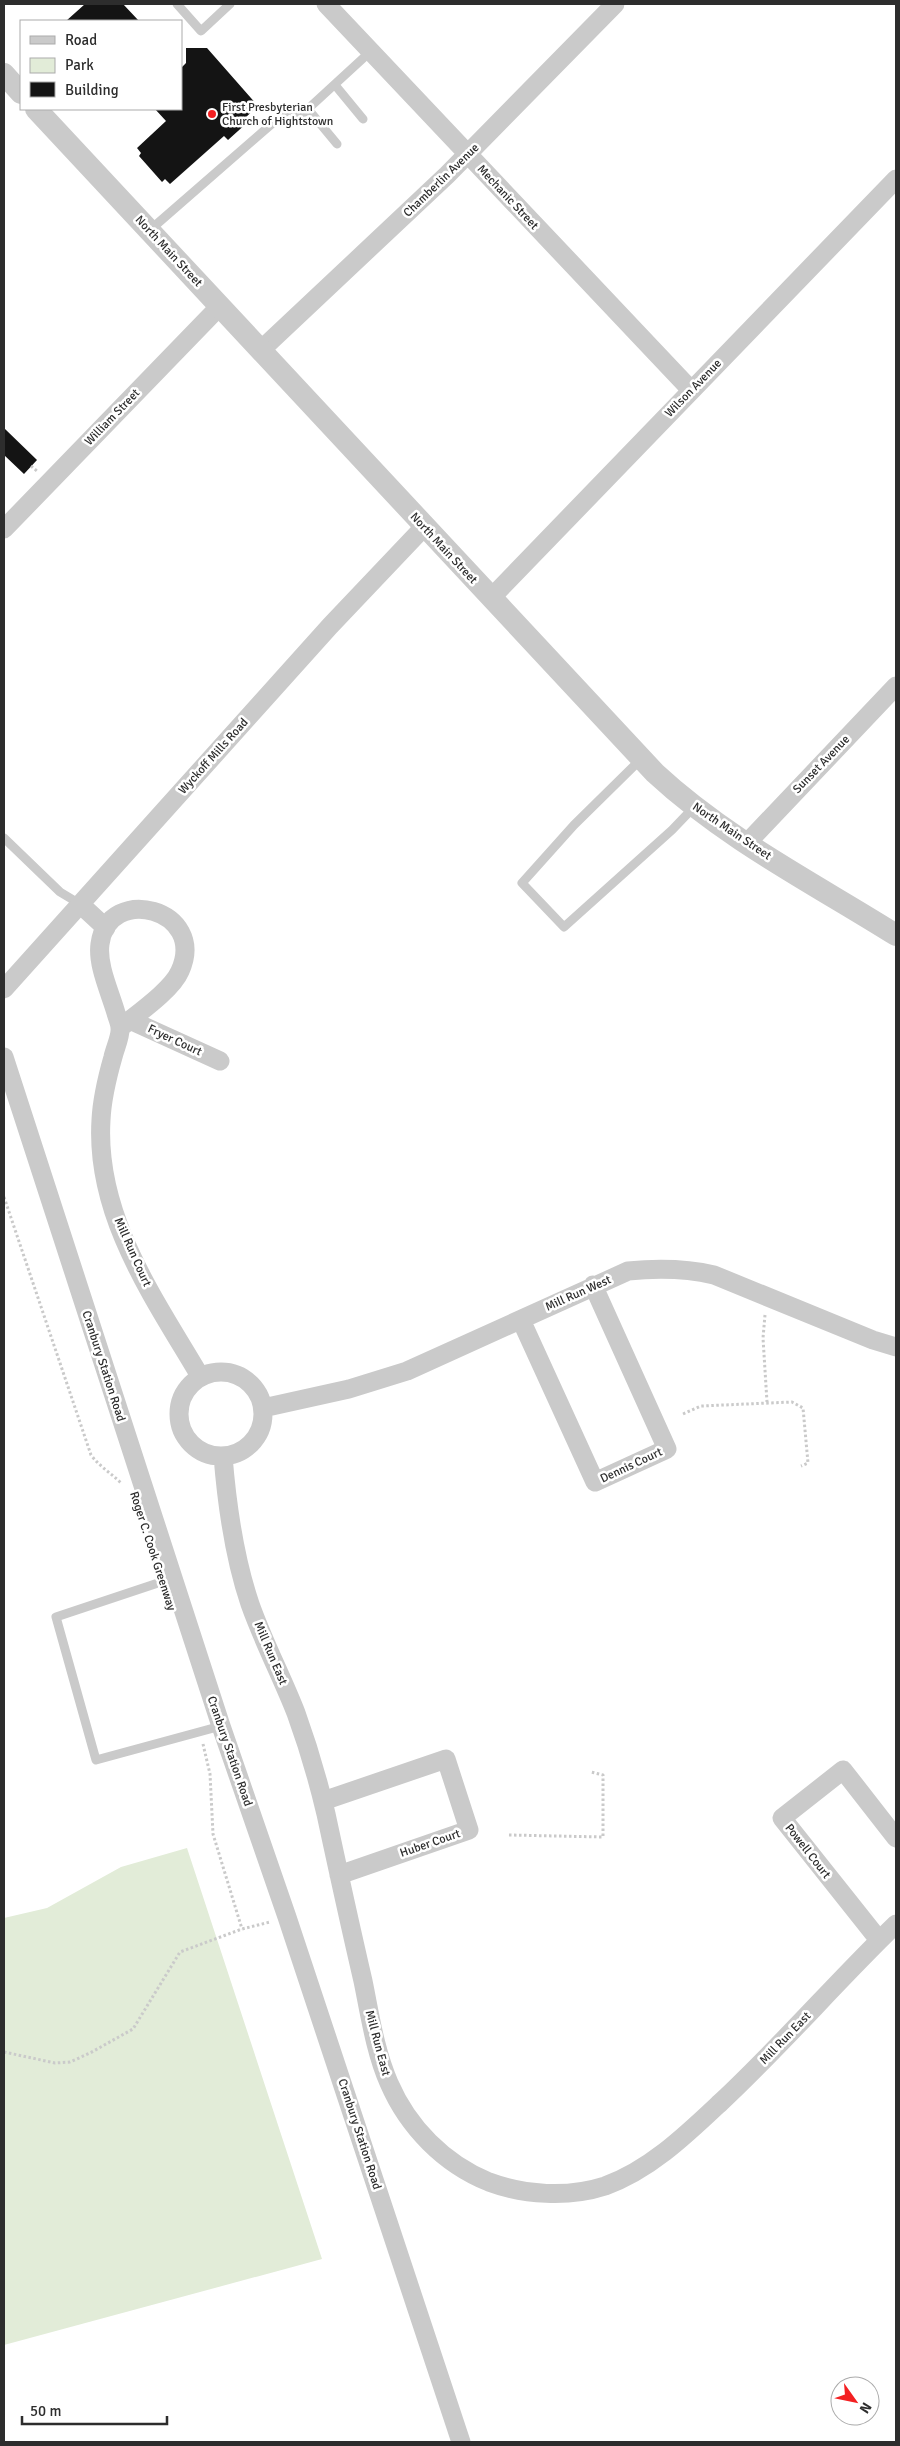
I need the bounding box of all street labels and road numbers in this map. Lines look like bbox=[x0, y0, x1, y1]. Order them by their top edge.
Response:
street label: Chamberlin Avenue bbox=[400, 140, 482, 220]
street label: Mechanic Street bbox=[474, 162, 542, 233]
street label: North Main Street bbox=[132, 213, 205, 290]
street label: Wilson Avenue bbox=[662, 356, 725, 421]
street label: William Street bbox=[82, 386, 143, 449]
street label: North Main Street bbox=[407, 510, 480, 587]
street label: Wyckoff Mills Road bbox=[175, 715, 251, 797]
street label: Sunset Avenue bbox=[790, 732, 853, 797]
street label: North Main Street bbox=[689, 799, 774, 863]
street label: Fryer Court bbox=[145, 1021, 204, 1060]
street label: Mill Run Court bbox=[111, 1215, 154, 1289]
street label: Mill Run West bbox=[543, 1272, 613, 1315]
street label: Cranbury Station Road bbox=[79, 1309, 129, 1423]
street label: Dennis Court bbox=[598, 1445, 665, 1486]
street label: Roger C. Cook Greenway bbox=[126, 1490, 179, 1613]
street label: Mill Run East bbox=[250, 1619, 291, 1687]
street label: Cranbury Station Road bbox=[204, 1694, 255, 1808]
street label: Powell Court bbox=[782, 1821, 834, 1882]
street label: Huber Court bbox=[398, 1826, 462, 1861]
street label: Mill Run East bbox=[362, 2009, 393, 2078]
street label: Mill Run East bbox=[757, 2009, 814, 2068]
street label: Cranbury Station Road bbox=[335, 2077, 385, 2191]

